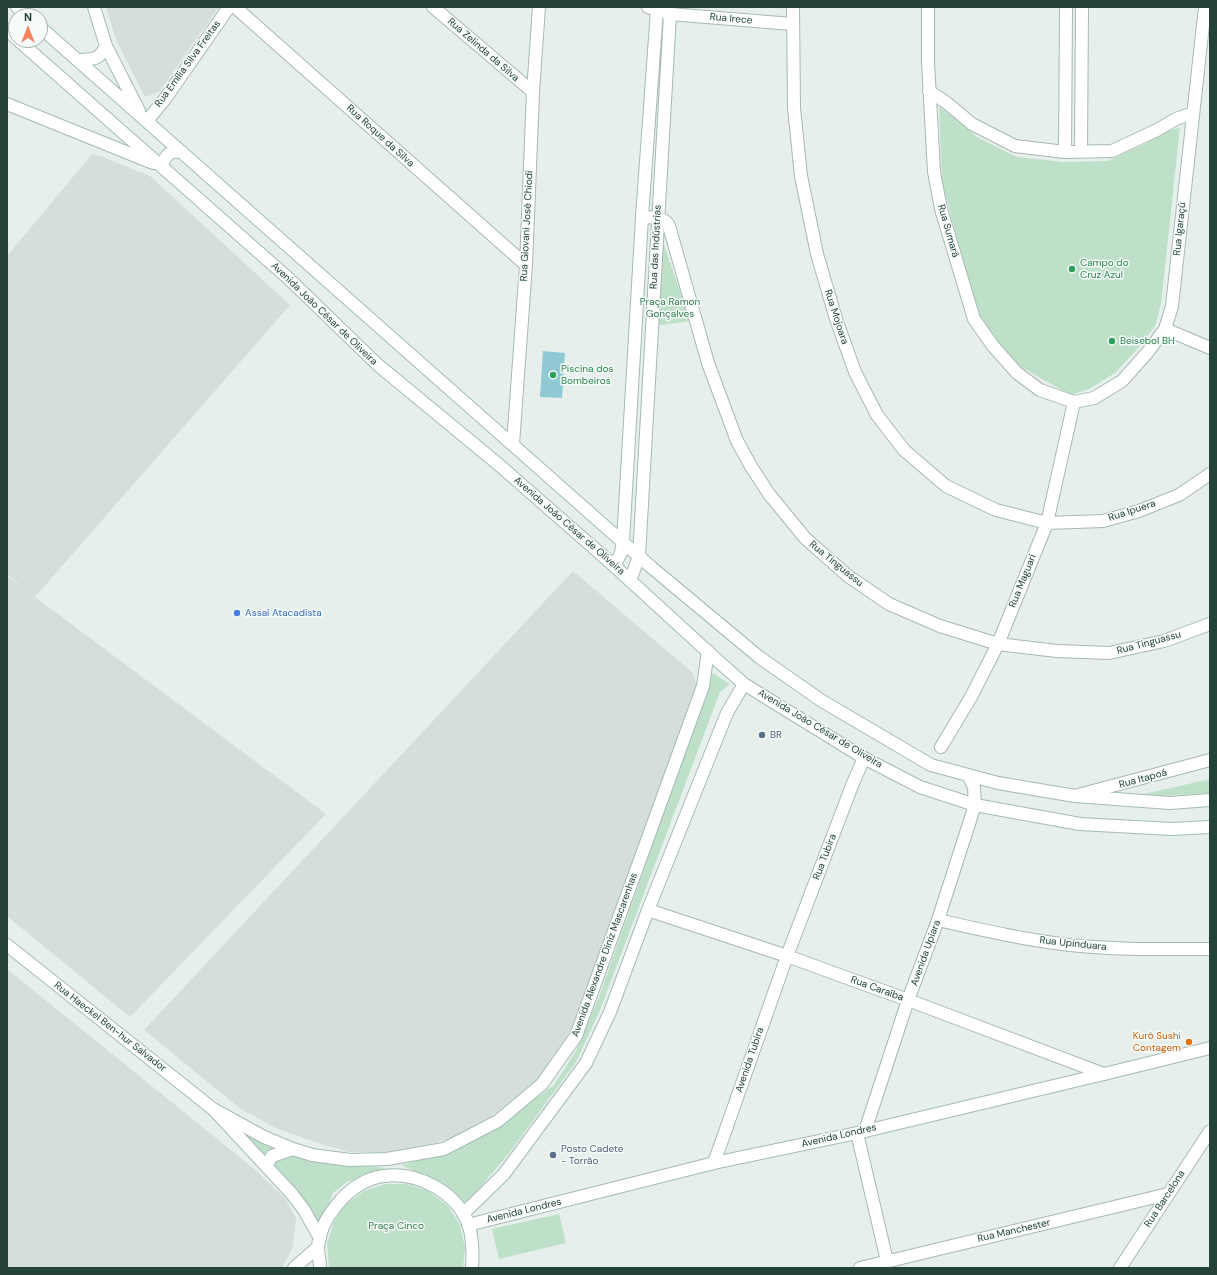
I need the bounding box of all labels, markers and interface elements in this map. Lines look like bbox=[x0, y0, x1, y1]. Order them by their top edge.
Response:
north arrow bbox=[8, 8, 48, 48]
text: N bbox=[24, 10, 32, 24]
street label: Rua Irece bbox=[709, 11, 753, 27]
street label: Rua Zelinda da Silva bbox=[445, 16, 521, 84]
street label: Rua Emília Silva Freitas bbox=[153, 18, 223, 110]
street label: Rua Roque da Silva bbox=[344, 102, 416, 170]
street label: Rua Giovani José Chiodi bbox=[518, 170, 536, 282]
street label: Rua Igaraçú bbox=[1171, 202, 1189, 256]
street label: Rua Sumarã bbox=[935, 203, 961, 259]
street label: Rua das Indústrias bbox=[648, 204, 664, 290]
place label: Campo do Cruz Azul bbox=[1080, 257, 1129, 280]
street label: Avenida João César de Oliveira bbox=[268, 260, 380, 368]
marker: Campo do Cruz Azul bbox=[1067, 264, 1077, 274]
street label: Rua Mojoara bbox=[821, 288, 851, 346]
park label: Praça Ramon Gonçalves bbox=[640, 296, 700, 320]
place label: Beisebol BH bbox=[1120, 335, 1175, 347]
marker: Beisebol BH bbox=[1107, 336, 1117, 346]
place label: Piscina dos Bombeiros bbox=[561, 363, 613, 386]
marker: Piscina dos Bombeiros bbox=[548, 370, 558, 380]
street label: Avenida João César de Oliveira bbox=[511, 474, 627, 578]
street label: Rua Ipuera bbox=[1107, 498, 1157, 524]
street label: Rua Tinguassu bbox=[807, 539, 865, 589]
street label: Rua Maguari bbox=[1007, 553, 1039, 609]
place label: Assaí Atacadista bbox=[245, 607, 322, 619]
marker: Assaí Atacadista bbox=[232, 608, 242, 618]
street label: Rua Tinguassu bbox=[1116, 629, 1182, 657]
street label: Avenida João César de Oliveira bbox=[756, 687, 884, 771]
place label: BR bbox=[770, 729, 782, 741]
marker: BR bbox=[757, 730, 767, 740]
street label: Rua Itapoá bbox=[1118, 767, 1168, 791]
street label: Rua Tubira bbox=[811, 832, 839, 882]
street label: Avenida Alexandre Diniz Mascarenhas bbox=[570, 871, 640, 1039]
street label: Avenida Upiara bbox=[909, 918, 943, 988]
street label: Rua Upinduara bbox=[1039, 935, 1107, 953]
street label: Rua Caraíba bbox=[849, 974, 905, 1004]
street label: Rua Haeckel Ben-hur Salvador bbox=[51, 979, 169, 1075]
street label: Avenida Tubira bbox=[733, 1026, 767, 1094]
place label: Kurô Sushi Contagem bbox=[1133, 1030, 1181, 1054]
marker: Kurô Sushi Contagem bbox=[1184, 1037, 1194, 1047]
street label: Avenida Londres bbox=[800, 1122, 878, 1150]
place label: Posto Cadete - Torrão bbox=[561, 1143, 623, 1166]
marker: Posto Cadete - Torrão bbox=[548, 1150, 558, 1160]
street label: Rua Barcelona bbox=[1142, 1168, 1188, 1230]
street label: Avenida Londres bbox=[485, 1196, 563, 1226]
street label: Rua Manchester bbox=[976, 1217, 1052, 1245]
park label: Praça Cinco bbox=[368, 1220, 424, 1232]

